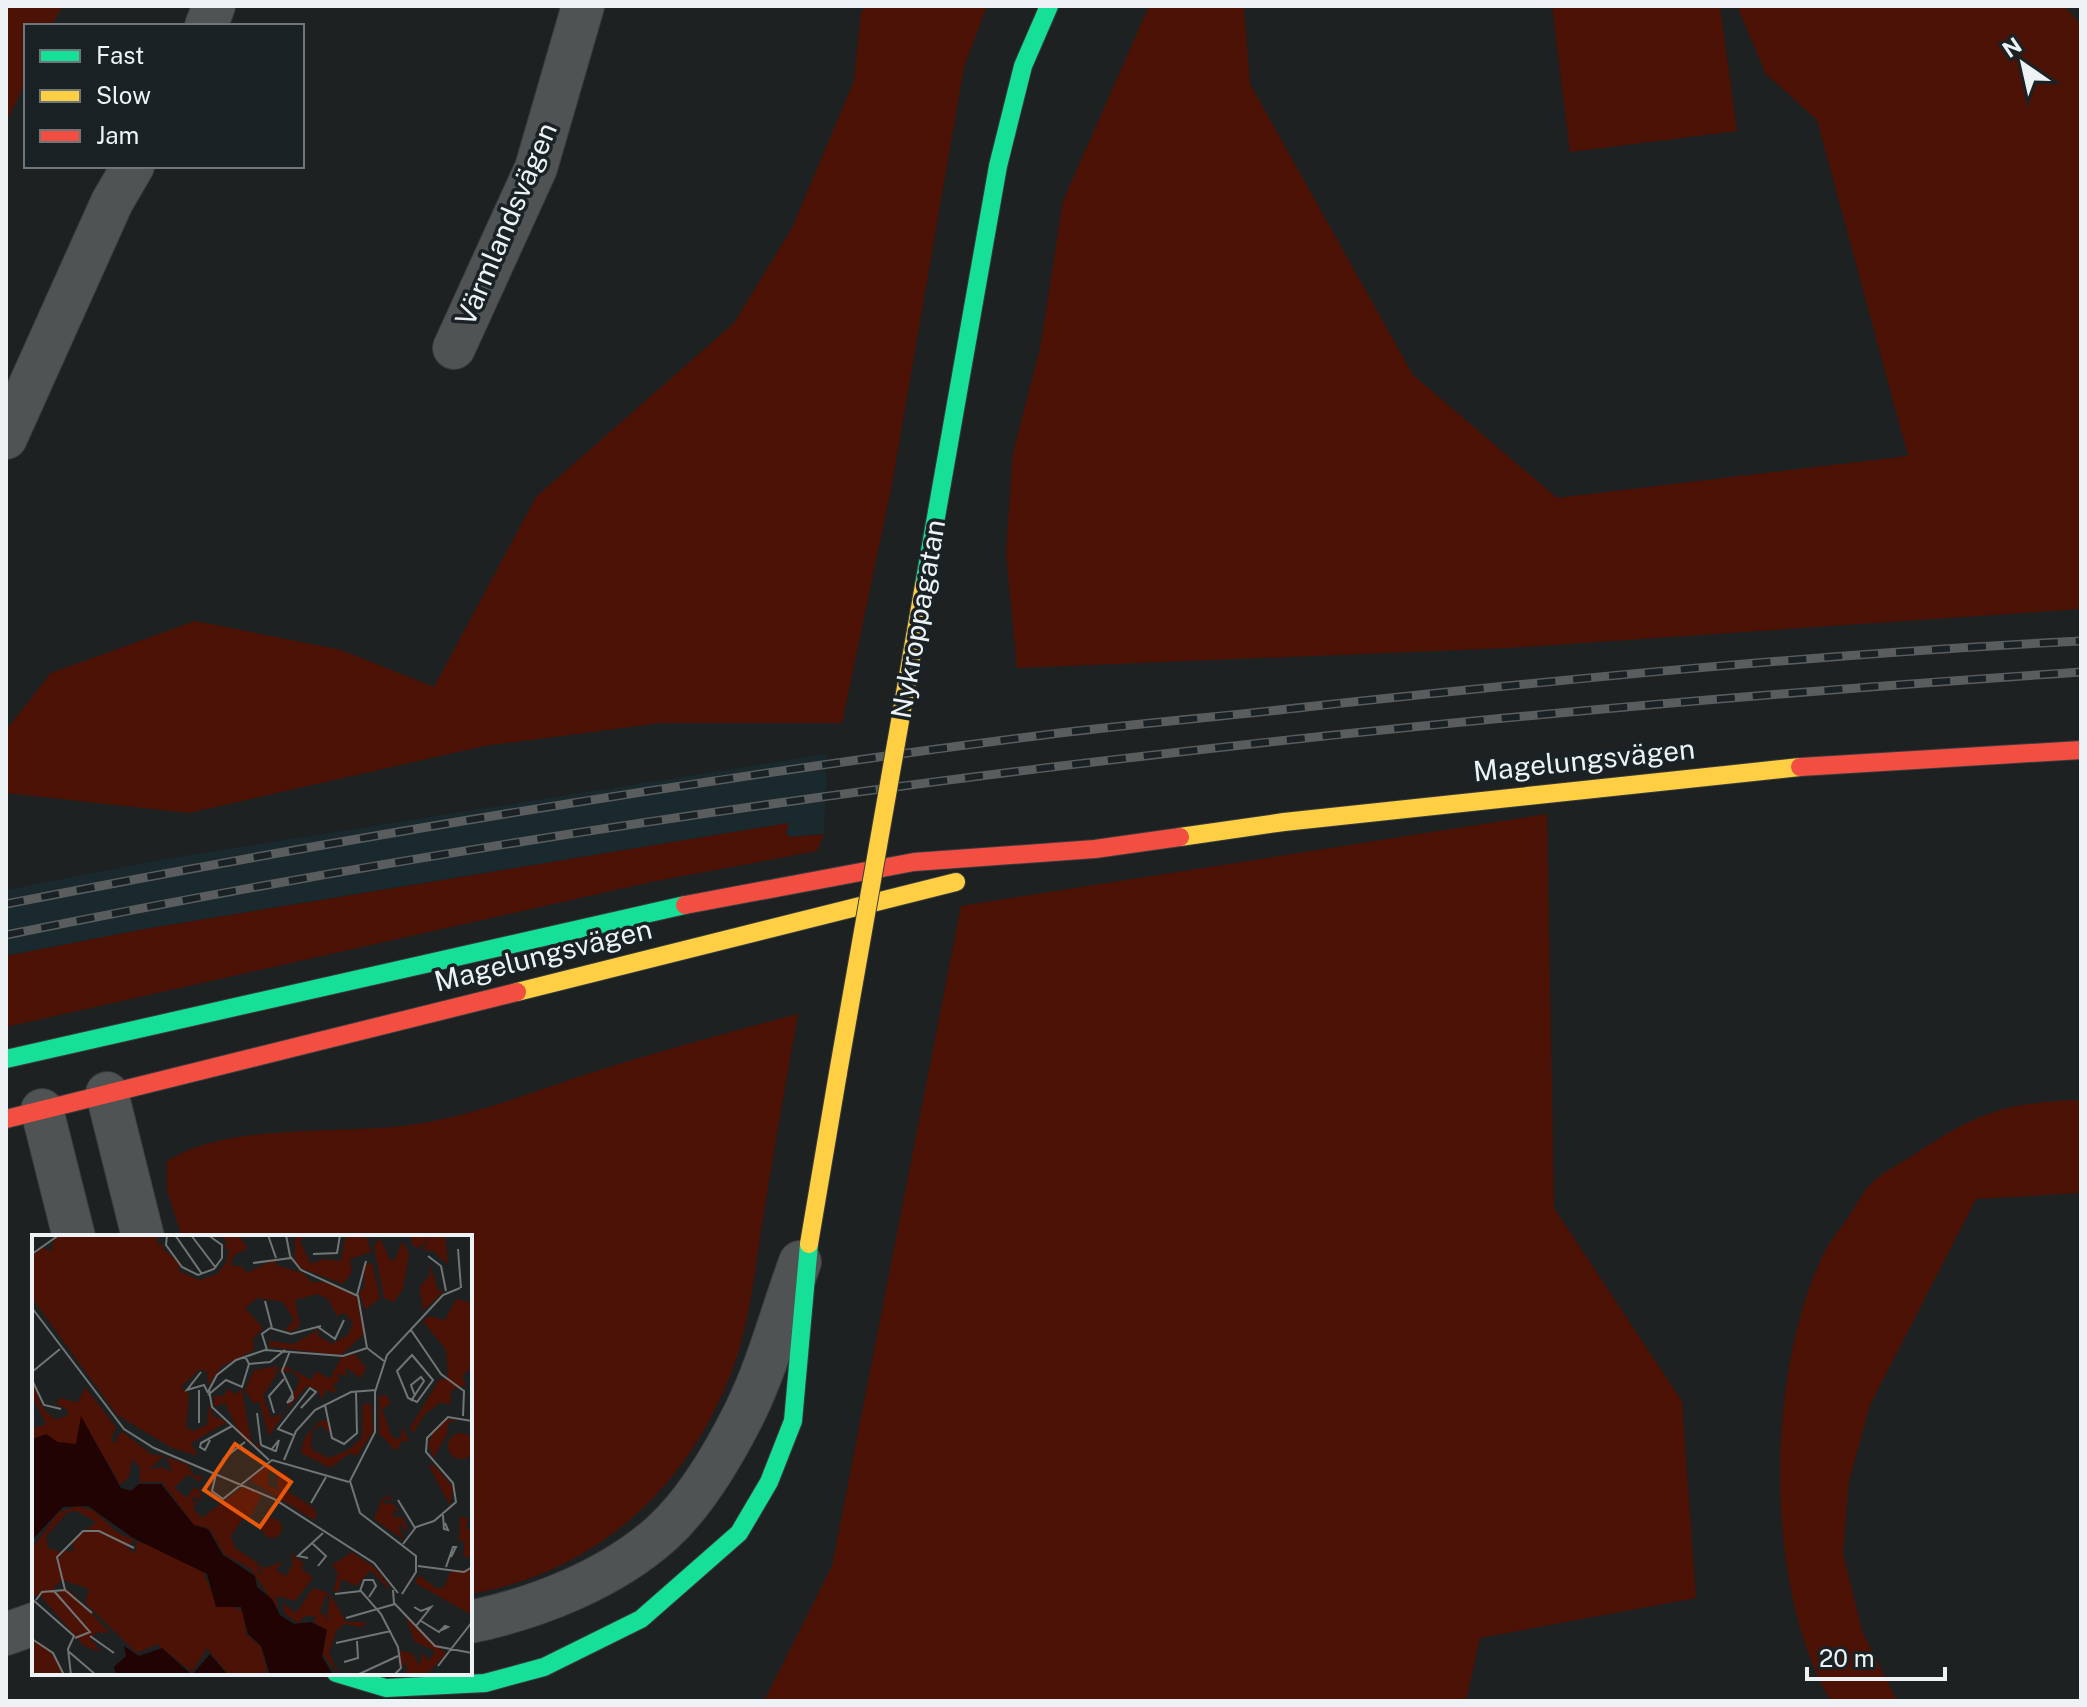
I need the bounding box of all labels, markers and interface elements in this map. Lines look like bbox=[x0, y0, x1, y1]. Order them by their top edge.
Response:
legend bbox=[24, 24, 304, 168]
north arrow bbox=[1983, 24, 2063, 104]
text: N bbox=[1997, 32, 2026, 63]
text: Fast bbox=[96, 41, 144, 69]
text: Slow bbox=[96, 81, 151, 109]
street label: Värmlandsvägen bbox=[448, 117, 563, 330]
text: Jam bbox=[96, 121, 139, 149]
street label: Nykroppagatan bbox=[884, 517, 951, 721]
street label: Magelungsvägen bbox=[1471, 731, 1697, 788]
street label: Magelungsvägen bbox=[431, 912, 655, 997]
inset map bbox=[32, 1235, 472, 1675]
scale bar bbox=[1807, 1631, 1945, 1681]
text: 20 m bbox=[1819, 1644, 1875, 1672]

